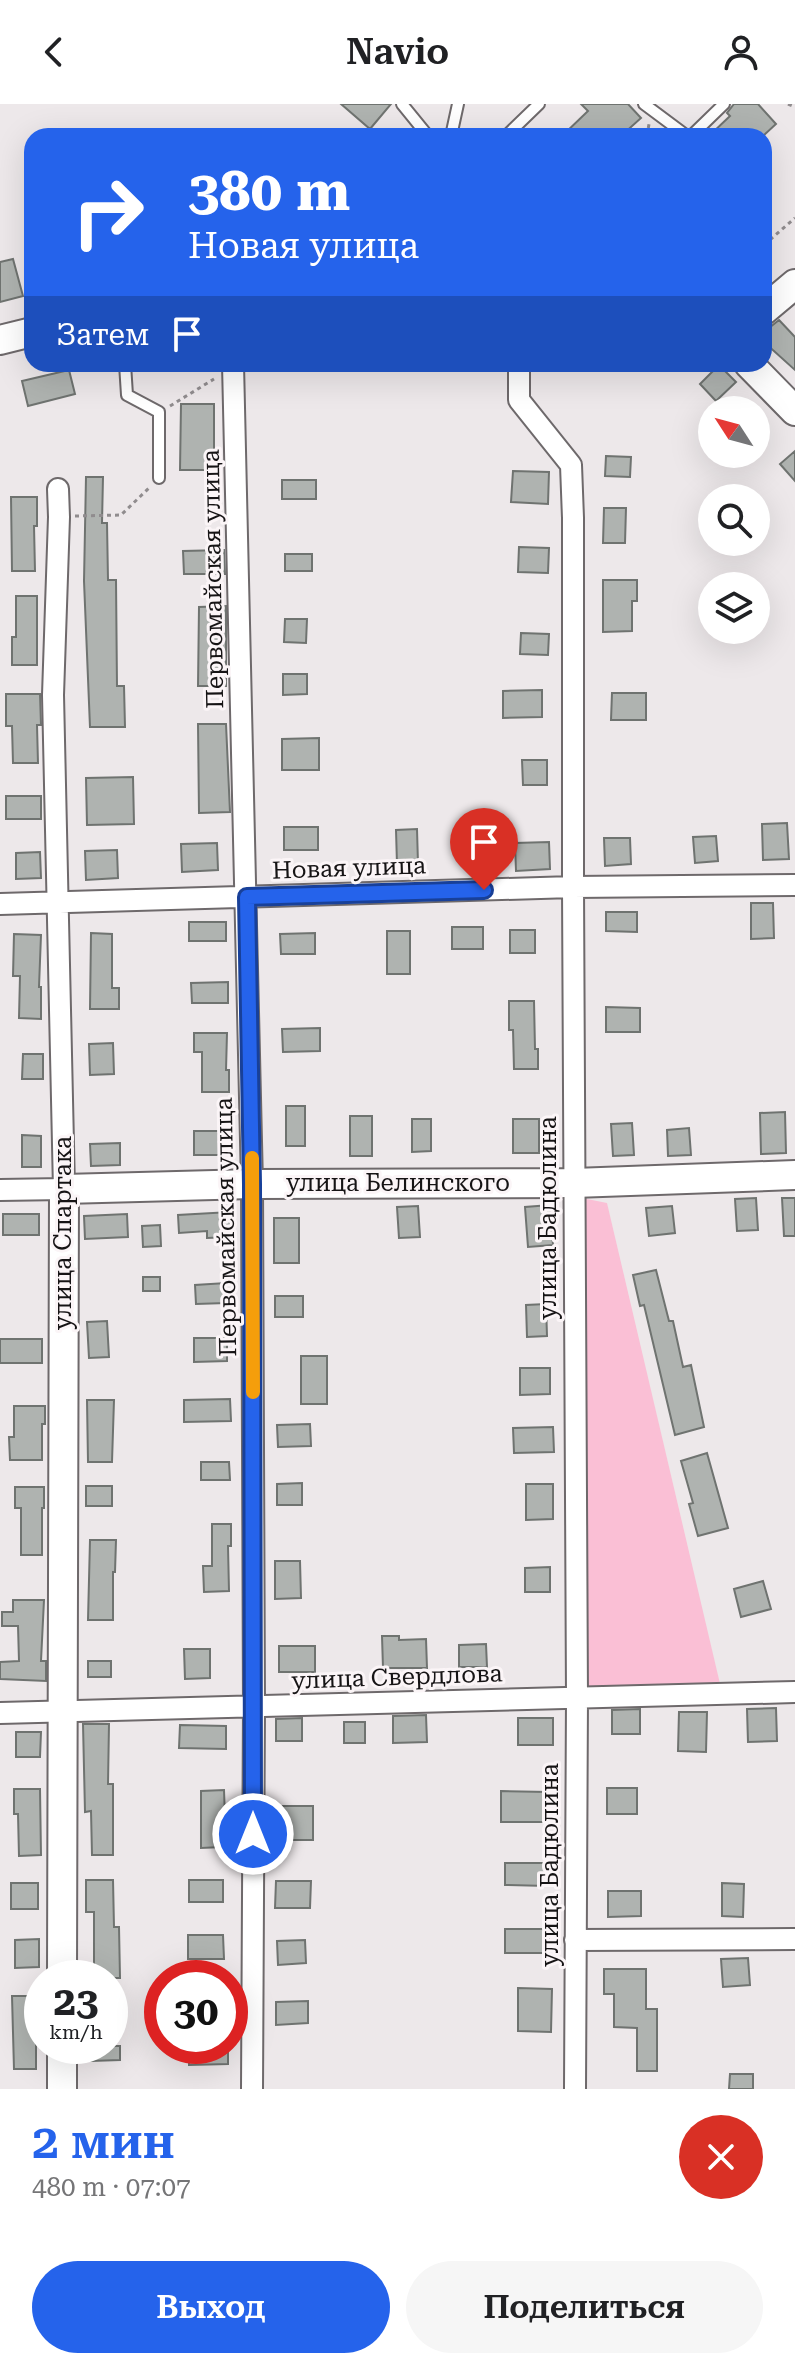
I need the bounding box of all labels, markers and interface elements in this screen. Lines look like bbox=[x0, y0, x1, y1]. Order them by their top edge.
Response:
icon: back bbox=[32, 30, 76, 74]
icon: person bbox=[719, 30, 763, 74]
text: Navio bbox=[346, 31, 449, 73]
text: 380 m bbox=[188, 158, 350, 224]
icon: right bbox=[56, 160, 160, 264]
text: Новая улица bbox=[188, 225, 419, 267]
icon: arrive bbox=[165, 312, 209, 356]
text: Затем bbox=[56, 317, 149, 352]
north arrow bbox=[698, 396, 770, 468]
map controls bbox=[698, 396, 770, 644]
street label: Первомайская улица bbox=[197, 449, 229, 709]
button: search bbox=[698, 484, 770, 556]
button: layers bbox=[698, 572, 770, 644]
pin bbox=[450, 808, 518, 890]
icon: arrive bbox=[462, 820, 506, 864]
street label: Новая улица bbox=[272, 851, 426, 885]
street label: Первомайская улица bbox=[210, 1097, 242, 1357]
street label: улица Бадюлина bbox=[534, 1116, 562, 1320]
street label: улица Спартака bbox=[49, 1136, 77, 1330]
street label: улица Белинского bbox=[286, 1169, 510, 1197]
street label: улица Свердлова bbox=[291, 1659, 503, 1695]
street label: улица Бадюлина bbox=[536, 1763, 564, 1967]
position arrow bbox=[211, 1792, 295, 1876]
speed limit sign: 30 bbox=[144, 1960, 248, 2064]
text: 23 bbox=[54, 1978, 98, 2025]
text: km/h bbox=[49, 2020, 103, 2044]
text: 2 мин bbox=[32, 2114, 175, 2170]
button: close bbox=[679, 2115, 763, 2199]
text: 480 m · 07:07 bbox=[32, 2172, 191, 2202]
button: Выход bbox=[32, 2261, 390, 2353]
button: Поделиться bbox=[406, 2261, 763, 2353]

